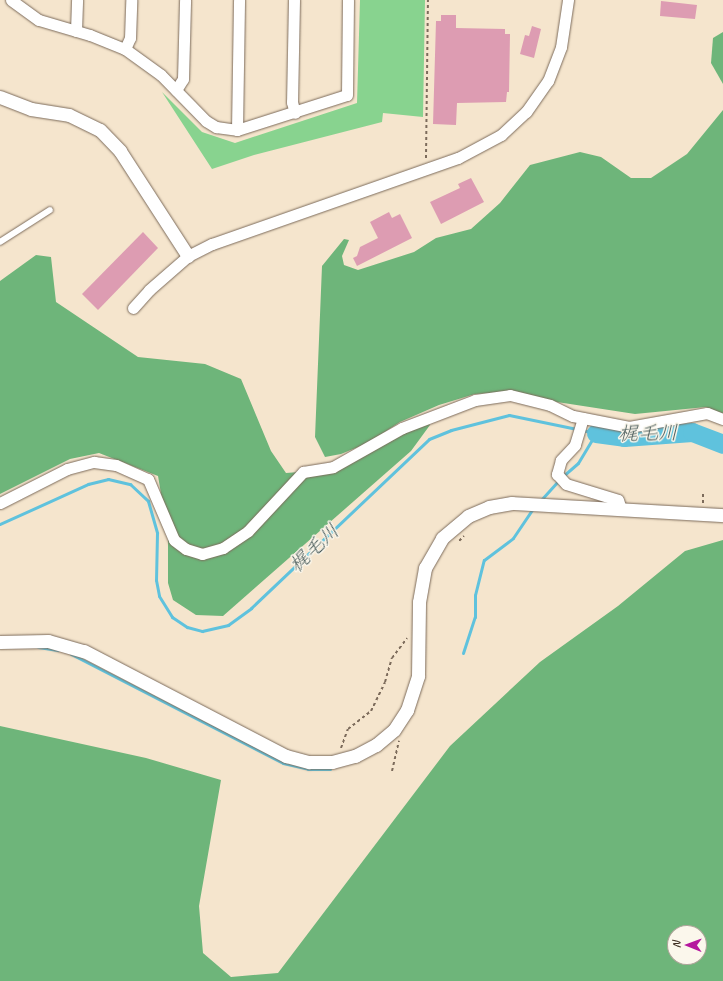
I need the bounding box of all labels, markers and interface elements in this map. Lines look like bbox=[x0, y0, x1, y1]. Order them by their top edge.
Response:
water label: 梶毛川 bbox=[618, 420, 678, 446]
water label: 梶毛川 bbox=[284, 519, 344, 577]
north arrow bbox=[667, 925, 707, 965]
text: N bbox=[669, 941, 683, 948]

